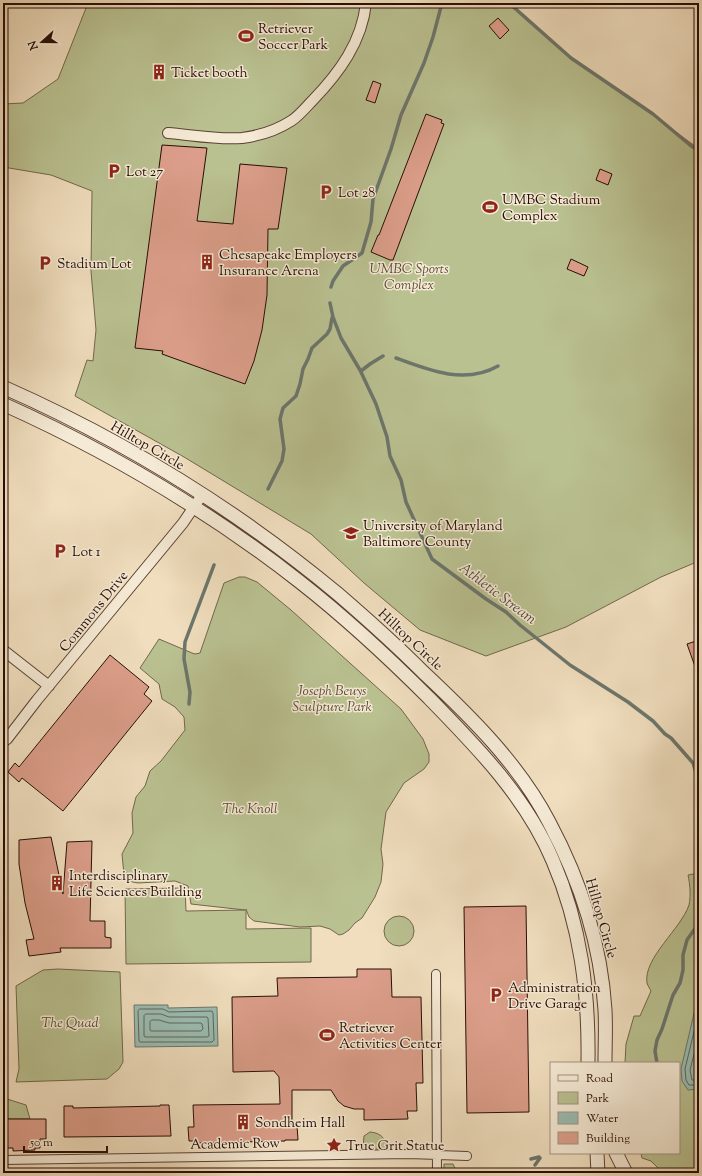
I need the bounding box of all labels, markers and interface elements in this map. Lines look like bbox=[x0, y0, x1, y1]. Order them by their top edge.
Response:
place label: Retriever Soccer Park bbox=[258, 20, 329, 56]
north arrow bbox=[22, 22, 62, 62]
sports icon: Retriever Soccer Park bbox=[237, 27, 255, 45]
text: N bbox=[24, 38, 43, 53]
building icon: Ticket booth bbox=[150, 63, 168, 81]
place label: Ticket booth bbox=[171, 64, 248, 84]
parking icon: Lot 27 bbox=[105, 162, 123, 180]
place label: Lot 27 bbox=[126, 163, 163, 183]
parking icon: Lot 28 bbox=[317, 183, 335, 201]
place label: Lot 28 bbox=[338, 184, 375, 204]
place label: UMBC Stadium Complex bbox=[502, 191, 601, 227]
sports icon: UMBC Stadium Complex bbox=[481, 198, 499, 216]
place label: Chesapeake Employers Insurance Arena bbox=[219, 246, 357, 282]
building icon: Chesapeake Employers Insurance Arena bbox=[198, 253, 216, 271]
parking icon: Stadium Lot bbox=[36, 254, 54, 272]
place label: Stadium Lot bbox=[57, 255, 132, 275]
park label: UMBC Sports Complex bbox=[369, 260, 449, 296]
street label: Hilltop Circle bbox=[106, 417, 188, 476]
place label: University of Maryland Baltimore County bbox=[363, 517, 503, 553]
school or university icon: University of Maryland Baltimore County bbox=[342, 524, 360, 542]
parking icon: Lot 1 bbox=[51, 542, 69, 560]
place label: Lot 1 bbox=[72, 543, 101, 563]
water label: Athletic Stream bbox=[454, 558, 541, 631]
street label: Commons Drive bbox=[55, 567, 134, 657]
street label: Hilltop Circle bbox=[373, 605, 447, 676]
park label: Joseph Beuys Sculpture Park bbox=[292, 682, 372, 718]
park label: The Knoll bbox=[222, 800, 278, 820]
place label: Interdisciplinary Life Sciences Building bbox=[69, 867, 202, 903]
building icon: Interdisciplinary Life Sciences Building bbox=[48, 874, 66, 892]
street label: Hilltop Circle bbox=[579, 876, 621, 961]
place label: Administration Drive Garage bbox=[508, 979, 601, 1015]
parking icon: Administration Drive Garage bbox=[487, 986, 505, 1004]
park label: The Quad bbox=[41, 1014, 99, 1034]
place label: Retriever Activities Center bbox=[339, 1019, 442, 1055]
sports icon: Retriever Activities Center bbox=[318, 1026, 336, 1044]
legend bbox=[550, 1062, 680, 1154]
text: Road bbox=[586, 1070, 613, 1088]
text: Park bbox=[586, 1090, 609, 1108]
text: Water bbox=[586, 1110, 619, 1128]
building icon: Sondheim Hall bbox=[234, 1113, 252, 1131]
place label: Sondheim Hall bbox=[255, 1114, 346, 1134]
scale bar bbox=[24, 1128, 107, 1154]
text: Building bbox=[586, 1130, 630, 1148]
text: 50 m bbox=[29, 1134, 53, 1152]
street label: Academic Row bbox=[190, 1134, 281, 1156]
place icon: True Grit Statue bbox=[325, 1136, 343, 1154]
place label: True Grit Statue bbox=[346, 1137, 445, 1157]

